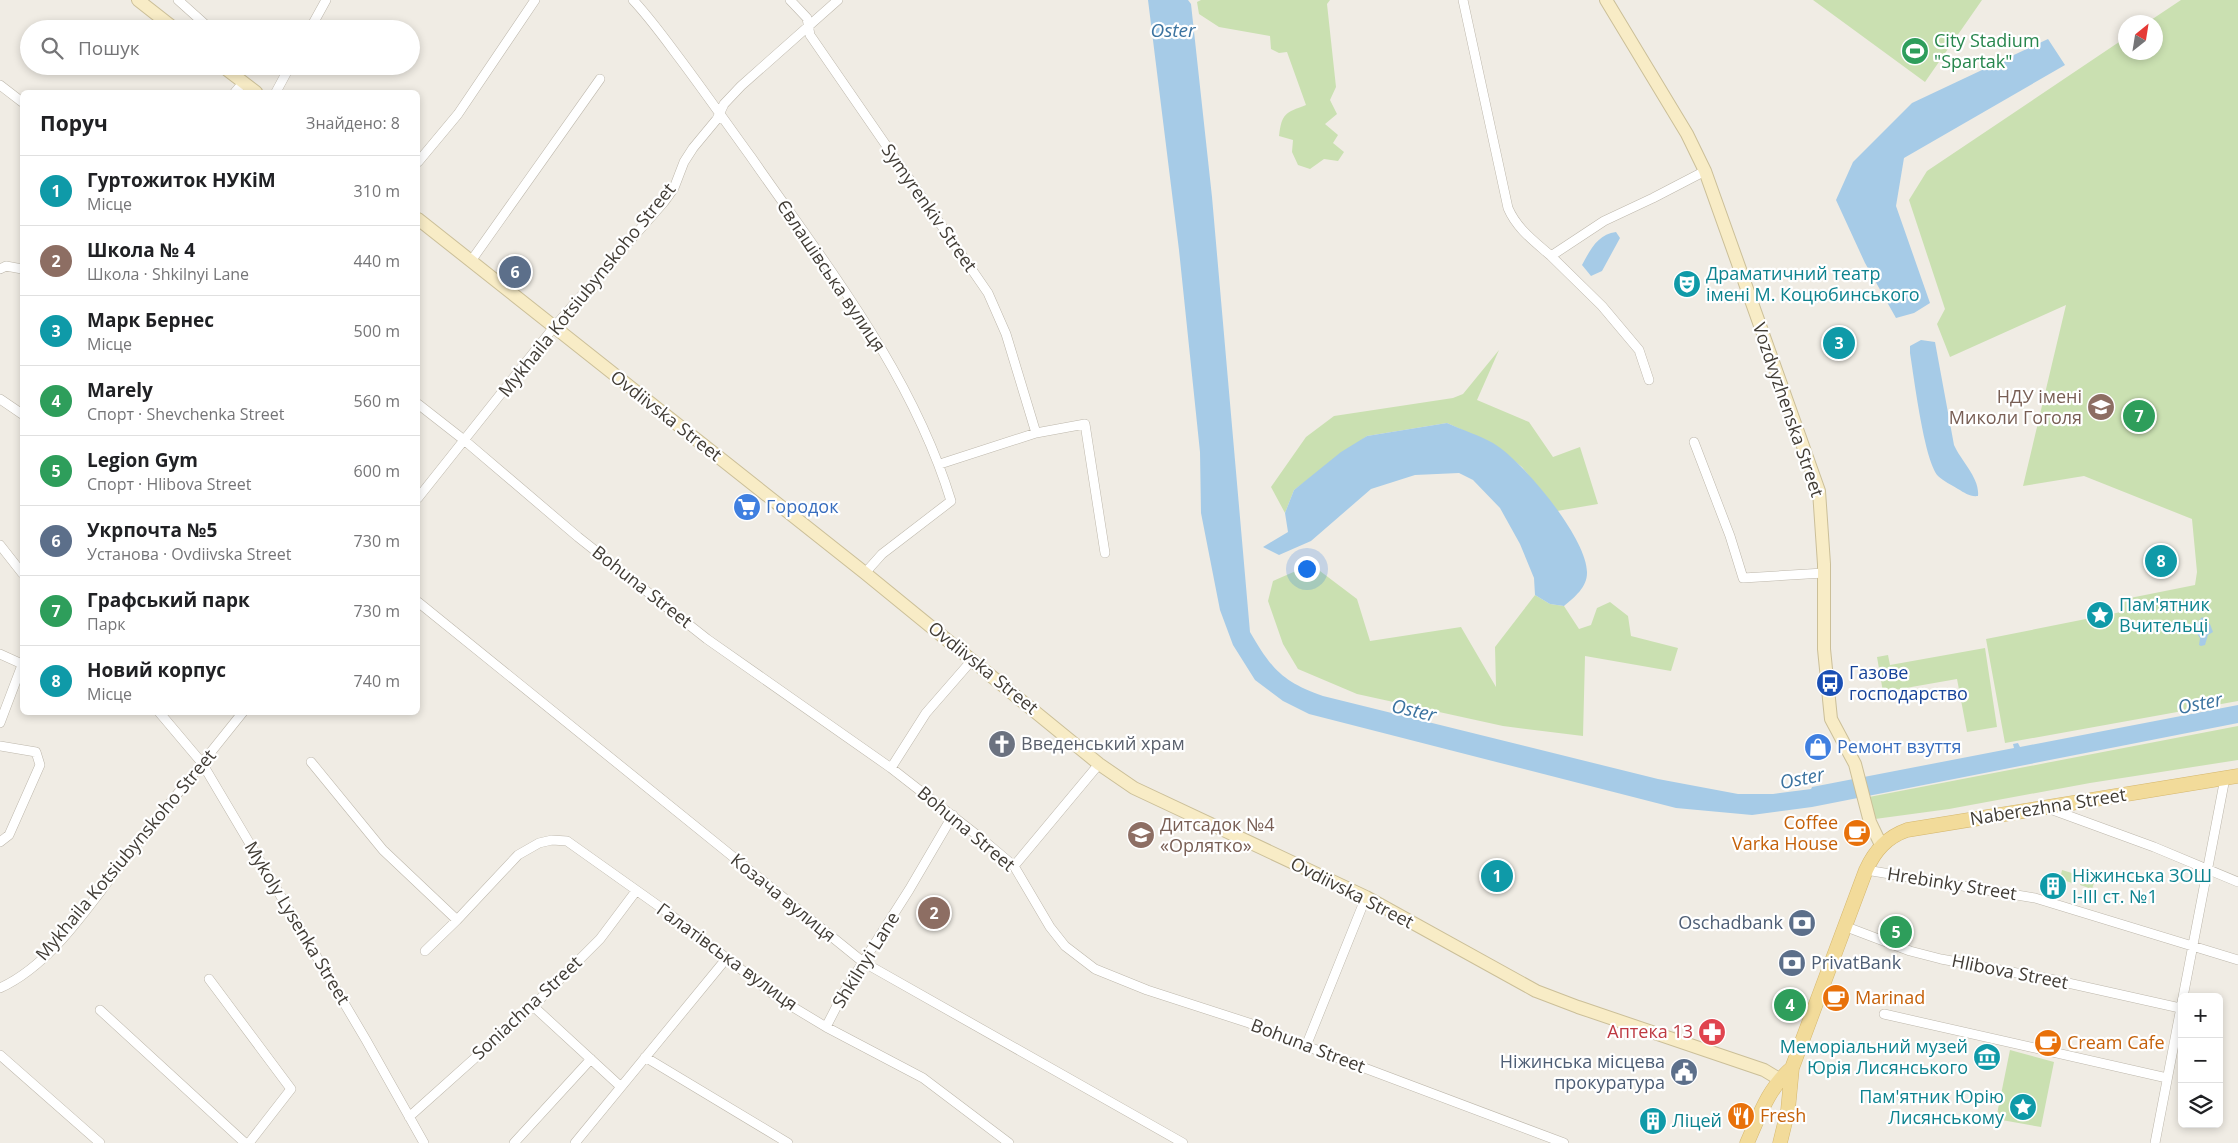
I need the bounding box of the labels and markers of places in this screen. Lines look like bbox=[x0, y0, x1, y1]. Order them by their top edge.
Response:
place label: City Stadium "Spartak" bbox=[1934, 28, 2040, 73]
sports icon: City Stadium "Spartak" bbox=[1900, 36, 1930, 66]
pin: 6 bbox=[499, 253, 531, 291]
place label: Драматичний театр імені М. Коцюбинського bbox=[1706, 261, 1920, 306]
theatre icon: Драматичний театр імені М. Коцюбинського bbox=[1672, 269, 1702, 299]
pin: 3 bbox=[1823, 324, 1855, 362]
place label: НДУ імені Миколи Гоголя bbox=[1949, 384, 2082, 429]
school or university icon: НДУ імені Миколи Гоголя bbox=[2086, 392, 2116, 422]
pin: 7 bbox=[2123, 397, 2155, 435]
supermarket icon: Городок bbox=[732, 492, 762, 522]
place label: Городок bbox=[766, 494, 839, 518]
pin: 8 bbox=[2145, 542, 2177, 580]
place label: Пам'ятник Вчительці bbox=[2119, 592, 2211, 637]
place icon: Пам'ятник Вчительці bbox=[2085, 600, 2115, 630]
place label: Газове господарство bbox=[1849, 660, 1968, 705]
bus stop icon: Газове господарство bbox=[1815, 668, 1845, 698]
church icon: Введенський храм bbox=[987, 729, 1017, 759]
place label: Введенський храм bbox=[1021, 731, 1185, 755]
shop icon: Ремонт взуття bbox=[1803, 732, 1833, 762]
place label: Ремонт взуття bbox=[1837, 734, 1961, 758]
place label: Coffee Varka House bbox=[1732, 810, 1838, 855]
place label: Дитсадок №4 «Орлятко» bbox=[1160, 812, 1275, 857]
cafe icon: Coffee Varka House bbox=[1842, 818, 1872, 848]
school or university icon: Дитсадок №4 «Орлятко» bbox=[1126, 820, 1156, 850]
pin: 1 bbox=[1481, 857, 1513, 895]
place label: Ніжинська ЗОШ І-ІІІ ст. №1 bbox=[2072, 863, 2212, 908]
building icon: Ніжинська ЗОШ І-ІІІ ст. №1 bbox=[2038, 871, 2068, 901]
pin: 2 bbox=[918, 894, 950, 932]
bank icon: Oschadbank bbox=[1787, 908, 1817, 938]
place label: Oschadbank bbox=[1678, 910, 1784, 934]
pin: 5 bbox=[1880, 913, 1912, 951]
bank icon: PrivatBank bbox=[1777, 948, 1807, 978]
place label: PrivatBank bbox=[1811, 950, 1902, 974]
cafe icon: Marinad bbox=[1821, 983, 1851, 1013]
place label: Marinad bbox=[1855, 985, 1925, 1009]
pin: 4 bbox=[1774, 986, 1806, 1024]
pharmacy icon: Аптека 13 bbox=[1697, 1017, 1727, 1047]
place label: Аптека 13 bbox=[1607, 1019, 1693, 1043]
cafe icon: Cream Cafe bbox=[2033, 1028, 2063, 1058]
place label: Cream Cafe bbox=[2067, 1030, 2165, 1054]
place label: Меморіальний музей Юрія Лисянського bbox=[1780, 1034, 1968, 1079]
museum icon: Меморіальний музей Юрія Лисянського bbox=[1972, 1042, 2002, 1072]
place label: Ніжинська місцева прокуратура bbox=[1500, 1049, 1665, 1094]
public building icon: Ніжинська місцева прокуратура bbox=[1669, 1057, 1699, 1087]
place label: Пам'ятник Юрію Лисянському bbox=[1859, 1084, 2005, 1129]
place icon: Пам'ятник Юрію Лисянському bbox=[2008, 1092, 2038, 1122]
restaurant icon: Fresh bbox=[1726, 1101, 1756, 1131]
place label: Fresh bbox=[1760, 1103, 1806, 1127]
building icon: Ліцей bbox=[1638, 1106, 1668, 1136]
place label: Ліцей bbox=[1672, 1108, 1722, 1132]

